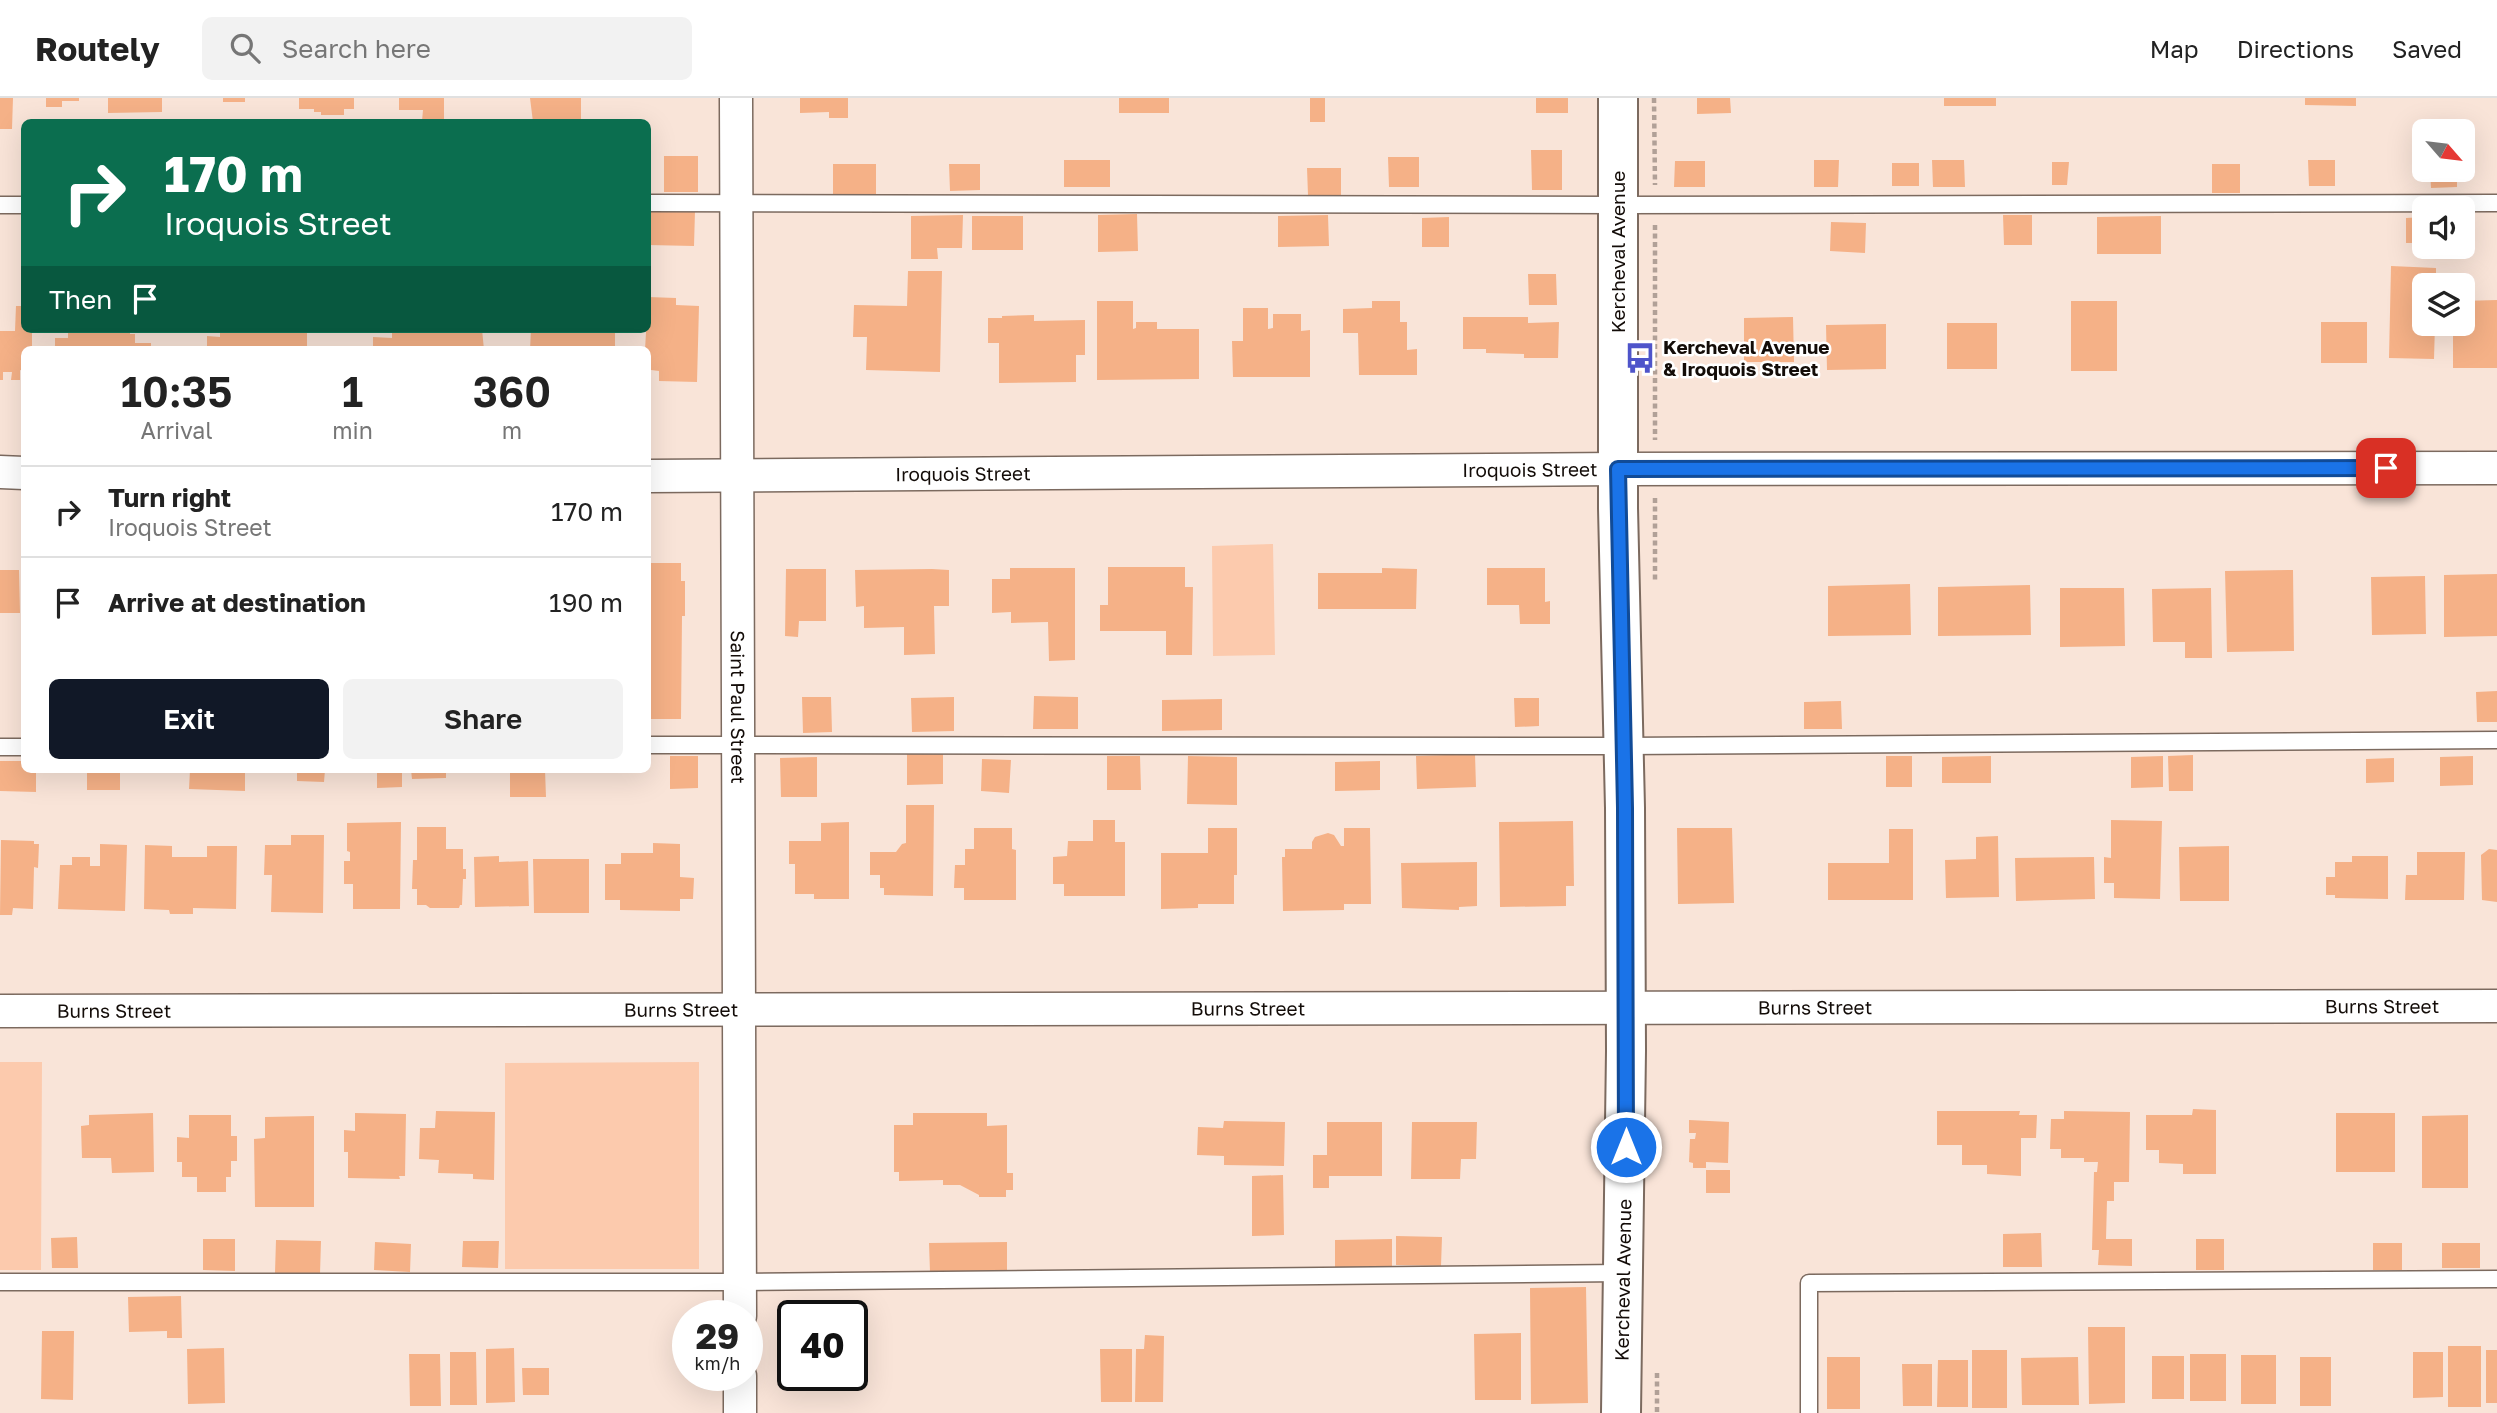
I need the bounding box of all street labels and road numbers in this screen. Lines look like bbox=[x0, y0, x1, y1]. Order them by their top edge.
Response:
street label: Kercheval Avenue bbox=[1606, 171, 1629, 333]
street label: Iroquois Street bbox=[1462, 457, 1598, 481]
street label: Iroquois Street bbox=[895, 461, 1031, 485]
street label: Saint Paul Street bbox=[727, 630, 750, 784]
street label: Burns Street bbox=[2325, 994, 2439, 1017]
street label: Burns Street bbox=[1758, 995, 1872, 1018]
street label: Burns Street bbox=[1191, 996, 1305, 1020]
street label: Burns Street bbox=[624, 998, 738, 1021]
street label: Burns Street bbox=[57, 999, 171, 1022]
street label: Kercheval Avenue bbox=[1610, 1199, 1635, 1361]

